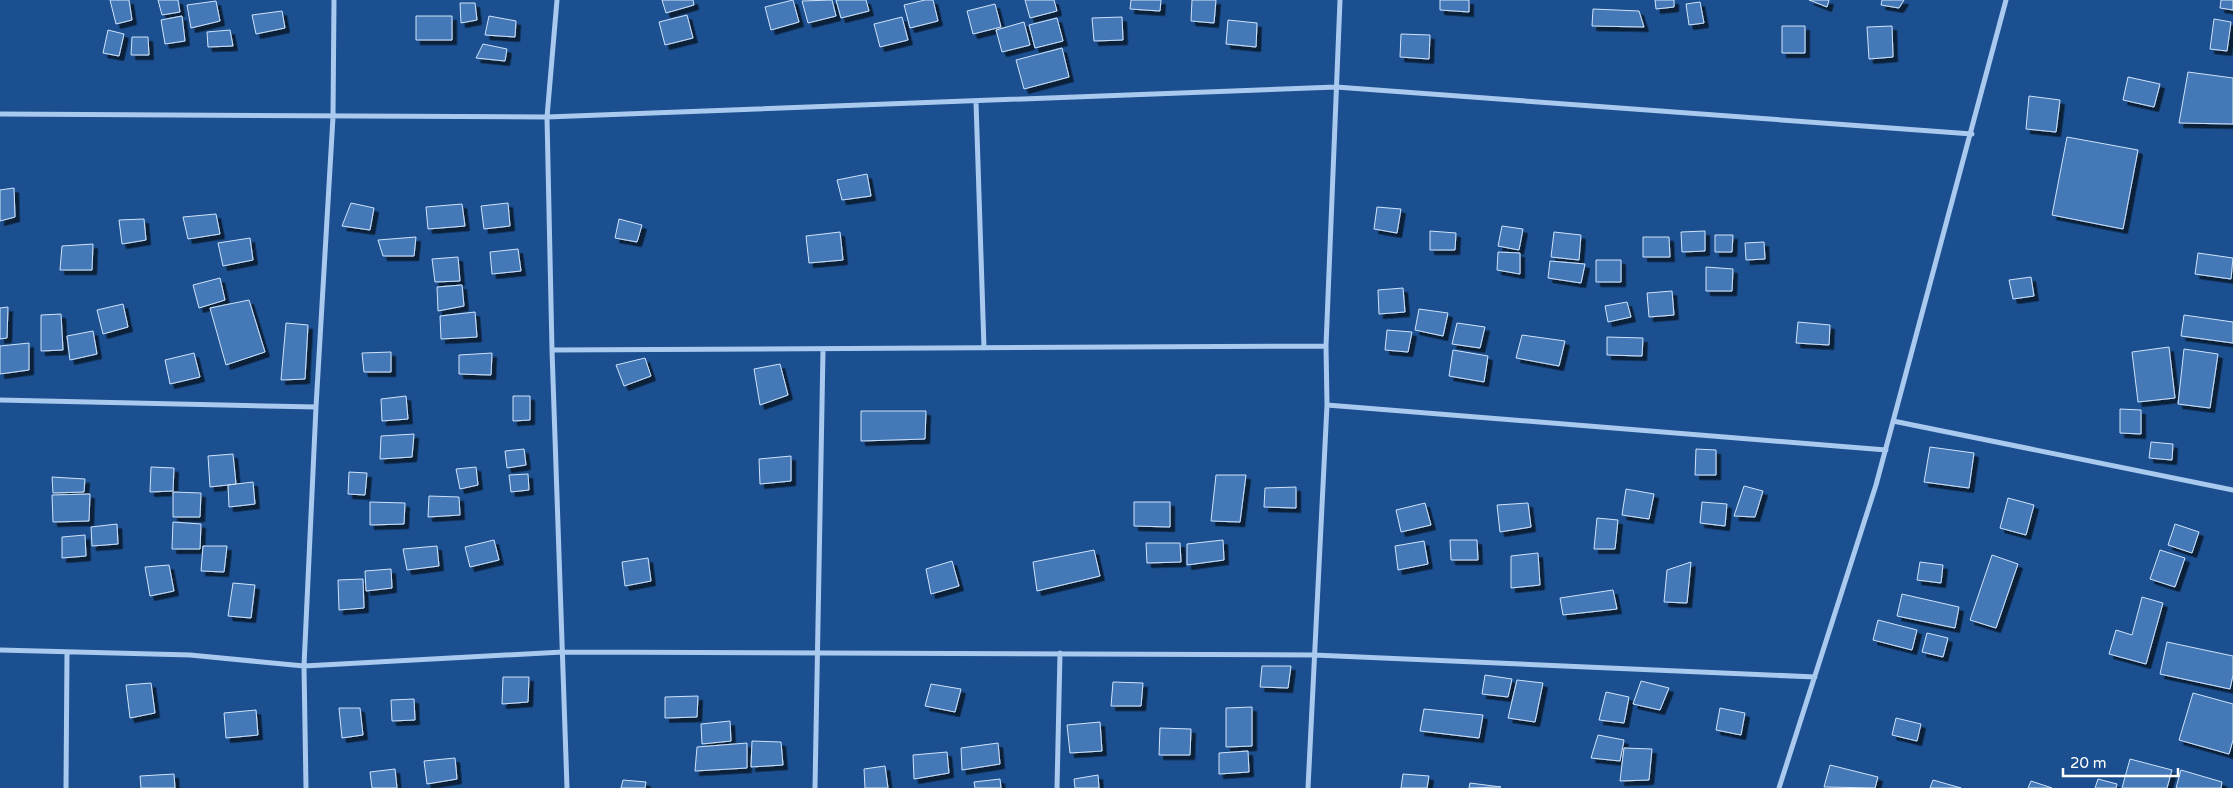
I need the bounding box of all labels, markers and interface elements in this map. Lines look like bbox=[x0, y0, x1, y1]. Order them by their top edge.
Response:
scale bar bbox=[2063, 746, 2178, 778]
text: 20 m bbox=[2070, 754, 2107, 772]

